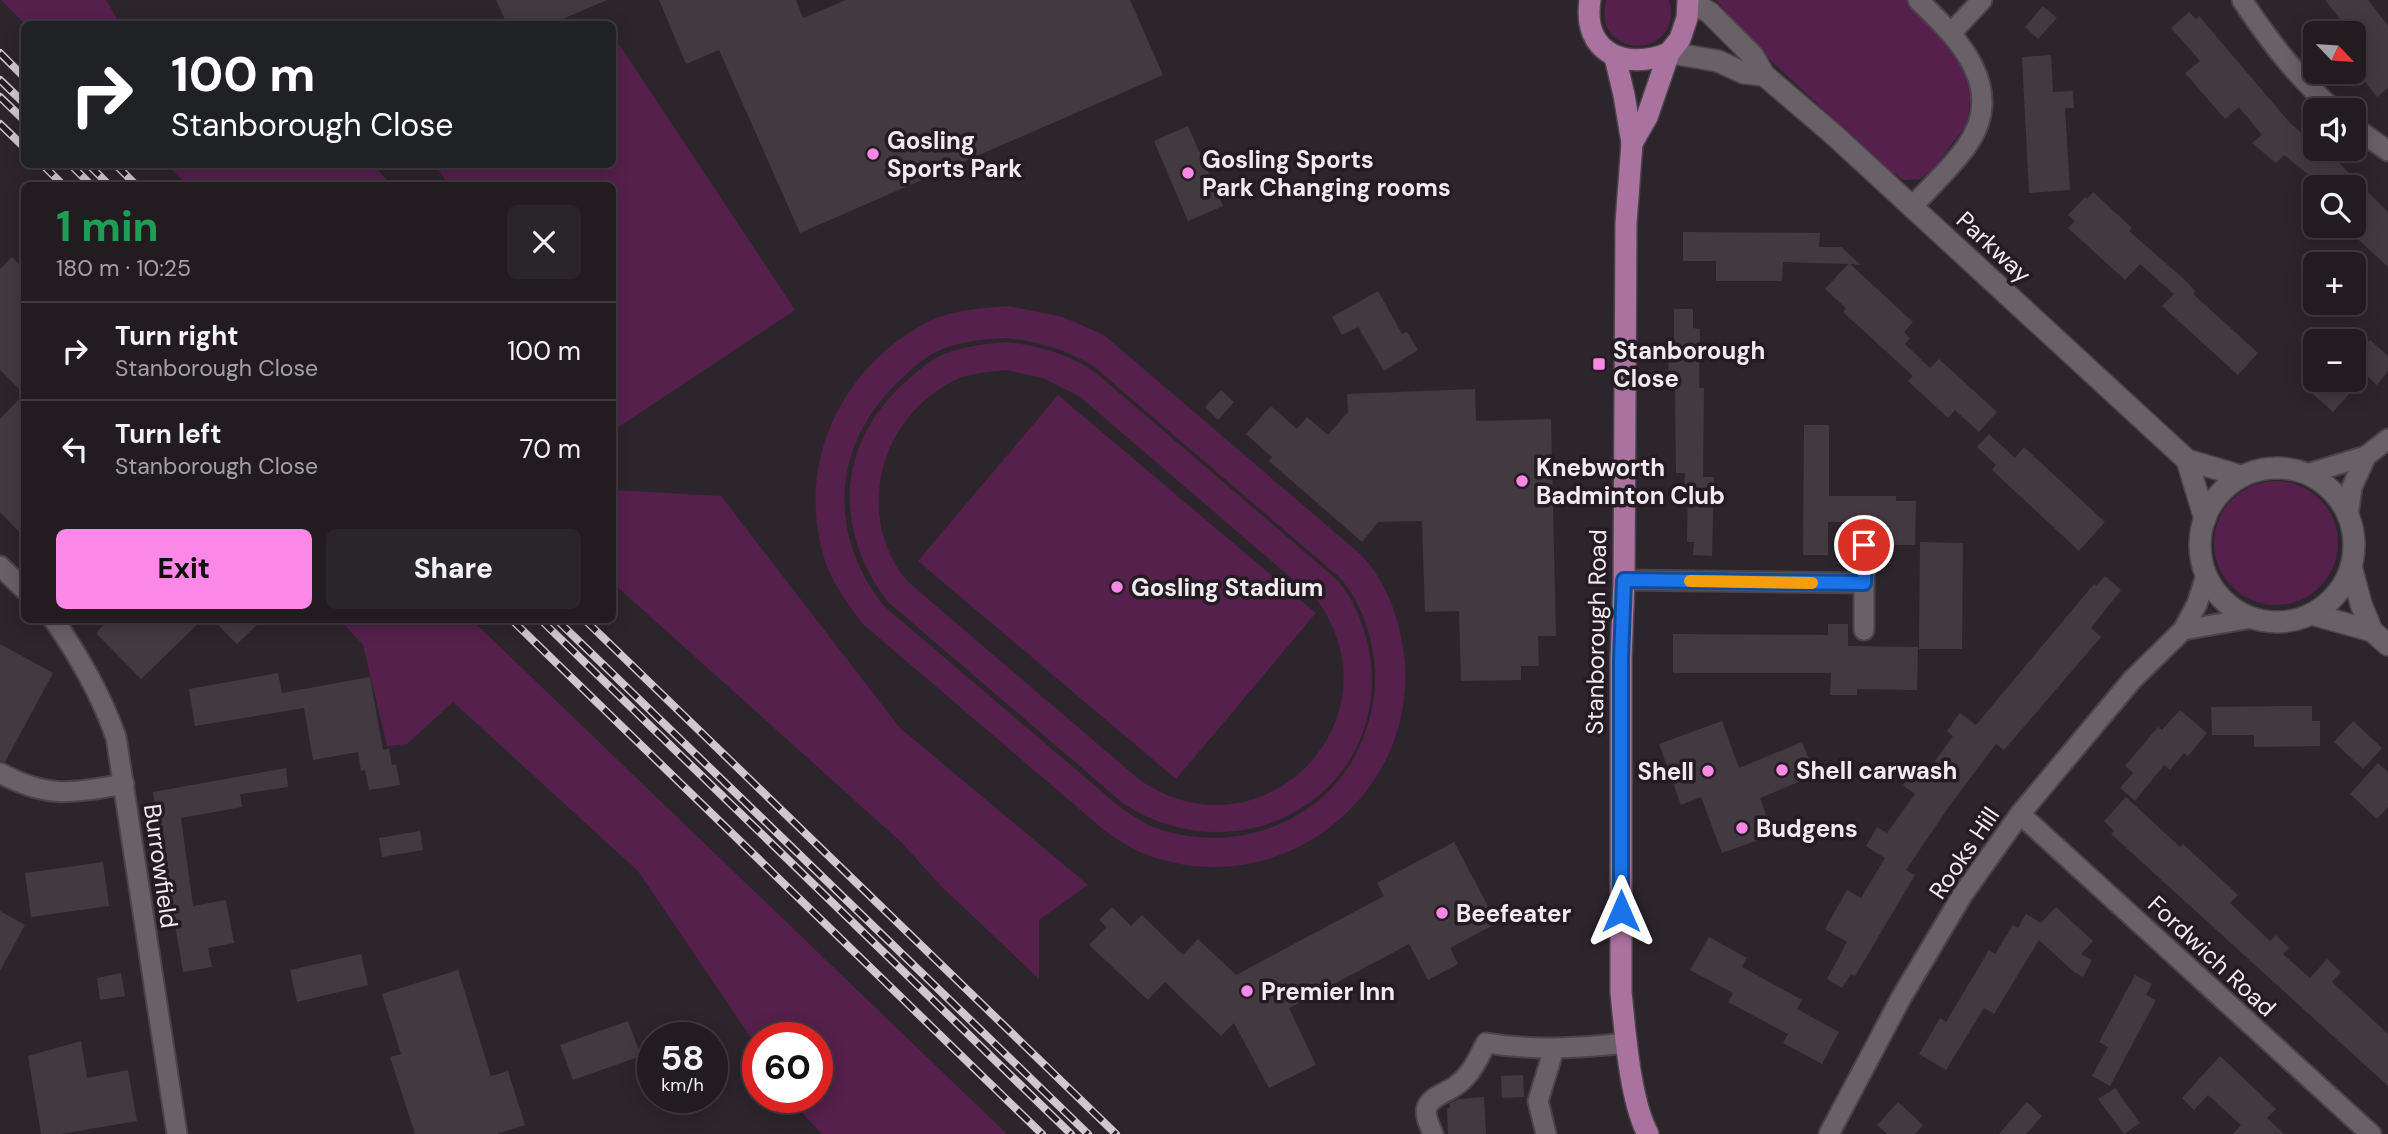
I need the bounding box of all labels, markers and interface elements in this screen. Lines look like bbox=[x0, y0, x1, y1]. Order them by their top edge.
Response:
north arrow bbox=[2303, 21, 2366, 84]
map controls bbox=[2303, 21, 2366, 392]
text: 100 m bbox=[171, 42, 315, 106]
icon: right bbox=[56, 49, 147, 140]
button: sound bbox=[2303, 98, 2366, 161]
text: Stanborough Close bbox=[171, 104, 454, 146]
place label: Gosling Sports Park bbox=[887, 125, 1022, 184]
place label: Gosling Sports Park Changing rooms bbox=[1202, 144, 1451, 203]
marker: Gosling Sports Park bbox=[865, 146, 881, 162]
marker: Gosling Sports Park Changing rooms bbox=[1180, 165, 1196, 181]
button: search bbox=[2303, 175, 2366, 238]
text: 1 min bbox=[56, 199, 159, 254]
button: close bbox=[507, 205, 581, 279]
street label: Parkway bbox=[1950, 205, 2038, 289]
button: + bbox=[2303, 252, 2366, 315]
text: 180 m · 10:25 bbox=[56, 253, 191, 283]
text: Turn right bbox=[115, 319, 239, 353]
button: − bbox=[2303, 329, 2366, 392]
icon: right bbox=[56, 332, 94, 370]
text: 100 m bbox=[507, 334, 581, 368]
place label: Stanborough Close bbox=[1613, 335, 1765, 394]
text: Stanborough Close bbox=[115, 353, 318, 383]
marker: Stanborough Close bbox=[1591, 356, 1607, 372]
text: Turn left bbox=[115, 417, 222, 451]
icon: left bbox=[56, 430, 94, 468]
text: 70 m bbox=[520, 432, 581, 466]
text: Stanborough Close bbox=[115, 451, 318, 481]
place label: Knebworth Badminton Club bbox=[1536, 452, 1725, 511]
marker: Knebworth Badminton Club bbox=[1514, 473, 1530, 489]
pin bbox=[1834, 515, 1894, 575]
icon: arrive bbox=[1845, 526, 1883, 564]
button: Exit bbox=[56, 529, 312, 609]
button: Share bbox=[326, 529, 581, 609]
street label: Stanborough Road bbox=[1579, 529, 1613, 735]
place label: Gosling Stadium bbox=[1131, 572, 1323, 603]
marker: Gosling Stadium bbox=[1109, 579, 1125, 595]
place label: Shell carwash bbox=[1796, 755, 1957, 786]
place label: Shell bbox=[1637, 756, 1694, 787]
marker: Shell carwash bbox=[1774, 762, 1790, 778]
marker: Shell bbox=[1700, 763, 1716, 779]
street label: Rooks Hill bbox=[1922, 801, 2006, 905]
street label: Burrowfield bbox=[137, 802, 185, 930]
place label: Budgens bbox=[1756, 813, 1858, 844]
marker: Budgens bbox=[1734, 820, 1750, 836]
position arrow bbox=[1584, 874, 1658, 948]
street label: Fordwich Road bbox=[2141, 889, 2283, 1023]
place label: Beefeater bbox=[1456, 898, 1572, 929]
marker: Beefeater bbox=[1434, 905, 1450, 921]
place label: Premier Inn bbox=[1261, 976, 1395, 1007]
marker: Premier Inn bbox=[1239, 983, 1255, 999]
speed limit sign: 60 bbox=[742, 1022, 833, 1113]
text: 58 bbox=[661, 1035, 704, 1081]
text: km/h bbox=[661, 1073, 704, 1097]

